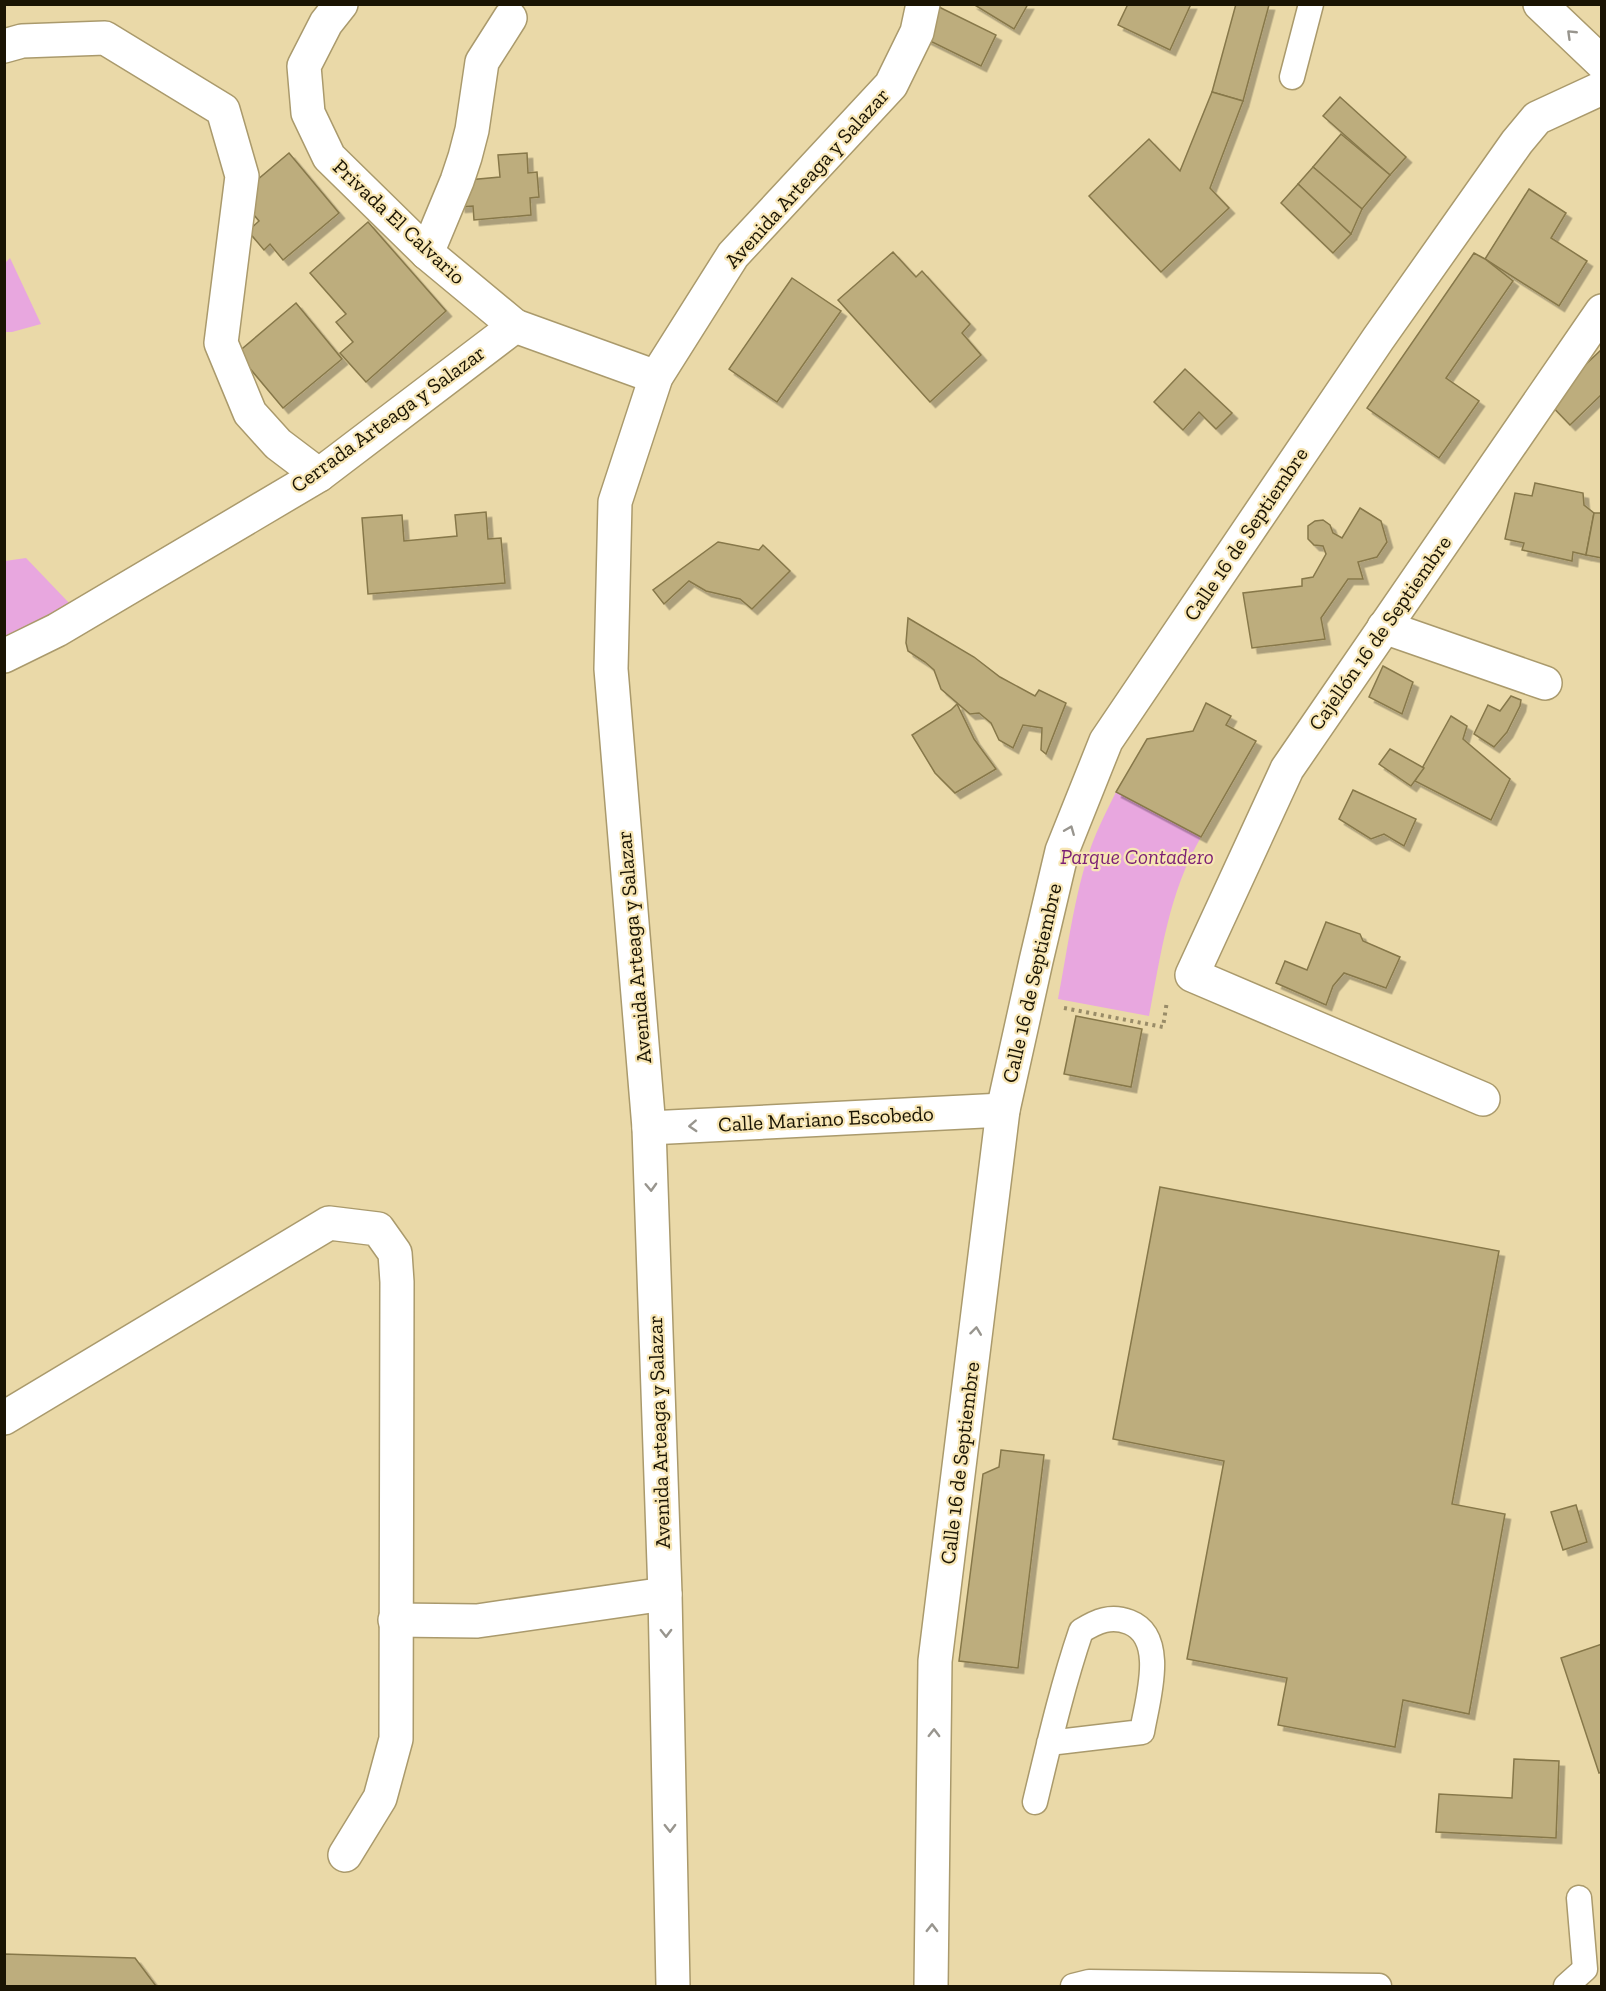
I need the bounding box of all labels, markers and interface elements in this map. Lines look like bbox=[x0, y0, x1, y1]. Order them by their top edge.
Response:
one-way arrow bbox=[1567, 30, 1577, 41]
street label: Avenida Arteaga y Salazar bbox=[719, 83, 894, 273]
street label: Privada El Calvario bbox=[328, 154, 471, 289]
street label: Cerrada Arteaga y Salazar bbox=[286, 340, 490, 497]
street label: Calle 16 de Septiembre bbox=[1178, 442, 1313, 625]
street label: Cajellón 16 de Septiembre bbox=[1303, 530, 1457, 735]
one-way arrow bbox=[1063, 826, 1075, 837]
street label: Avenida Arteaga y Salazar bbox=[611, 830, 656, 1064]
park label: Parque Contadero bbox=[1060, 844, 1214, 869]
street label: Calle 16 de Septiembre bbox=[996, 881, 1067, 1085]
street label: Calle Mariano Escobedo bbox=[718, 1100, 934, 1137]
one-way arrow bbox=[689, 1119, 698, 1132]
one-way arrow bbox=[645, 1182, 657, 1191]
street label: Avenida Arteaga y Salazar bbox=[642, 1315, 675, 1549]
one-way arrow bbox=[969, 1326, 982, 1335]
street label: Calle 16 de Septiembre bbox=[935, 1360, 984, 1566]
one-way arrow bbox=[659, 1629, 672, 1638]
one-way arrow bbox=[928, 1729, 940, 1738]
one-way arrow bbox=[664, 1824, 676, 1833]
one-way arrow bbox=[925, 1924, 938, 1933]

